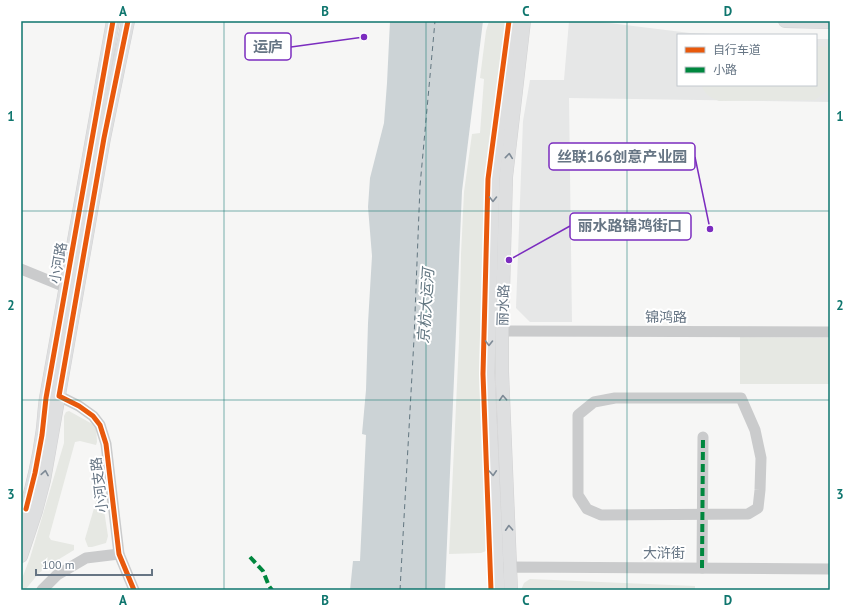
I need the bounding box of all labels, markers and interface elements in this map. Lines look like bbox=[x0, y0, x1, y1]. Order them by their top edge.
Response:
text: A bbox=[119, 3, 127, 20]
text: B bbox=[321, 3, 329, 20]
text: C bbox=[522, 3, 530, 20]
text: D bbox=[724, 3, 732, 20]
callout: 运庐 bbox=[245, 33, 291, 60]
legend bbox=[677, 34, 817, 86]
text: 运庐 bbox=[253, 37, 283, 56]
text: 自行车道 bbox=[713, 42, 761, 57]
text: 小路 bbox=[713, 62, 737, 77]
text: 1 bbox=[7, 108, 15, 125]
text: 1 bbox=[836, 108, 844, 125]
callout: 丝联166创意产业园 bbox=[549, 143, 695, 170]
text: 丝联166创意产业园 bbox=[557, 147, 687, 166]
one-way arrow bbox=[504, 153, 513, 160]
one-way arrow bbox=[488, 196, 497, 202]
callout: 丽水路锦鸿街口 bbox=[570, 213, 691, 240]
text: 丽水路锦鸿街口 bbox=[577, 216, 683, 235]
street label: 小河路 bbox=[45, 241, 71, 285]
water label: 京杭大运河 bbox=[413, 265, 438, 344]
street label: 丽水路 bbox=[493, 284, 513, 326]
text: 2 bbox=[7, 297, 15, 314]
text: 2 bbox=[836, 297, 844, 314]
street label: 锦鸿路 bbox=[645, 308, 687, 326]
one-way arrow bbox=[485, 340, 493, 346]
one-way arrow bbox=[499, 395, 507, 401]
street label: 小河支路 bbox=[87, 456, 111, 514]
one-way arrow bbox=[41, 470, 49, 476]
one-way arrow bbox=[489, 470, 497, 476]
text: 3 bbox=[7, 486, 15, 503]
text: 3 bbox=[836, 486, 844, 503]
one-way arrow bbox=[505, 525, 513, 531]
street label: 大浒街 bbox=[643, 544, 685, 562]
scale bar bbox=[36, 551, 152, 577]
text: 100 m bbox=[42, 557, 75, 572]
text: A bbox=[119, 592, 127, 609]
text: B bbox=[321, 592, 329, 609]
text: C bbox=[522, 592, 530, 609]
text: D bbox=[724, 592, 732, 609]

